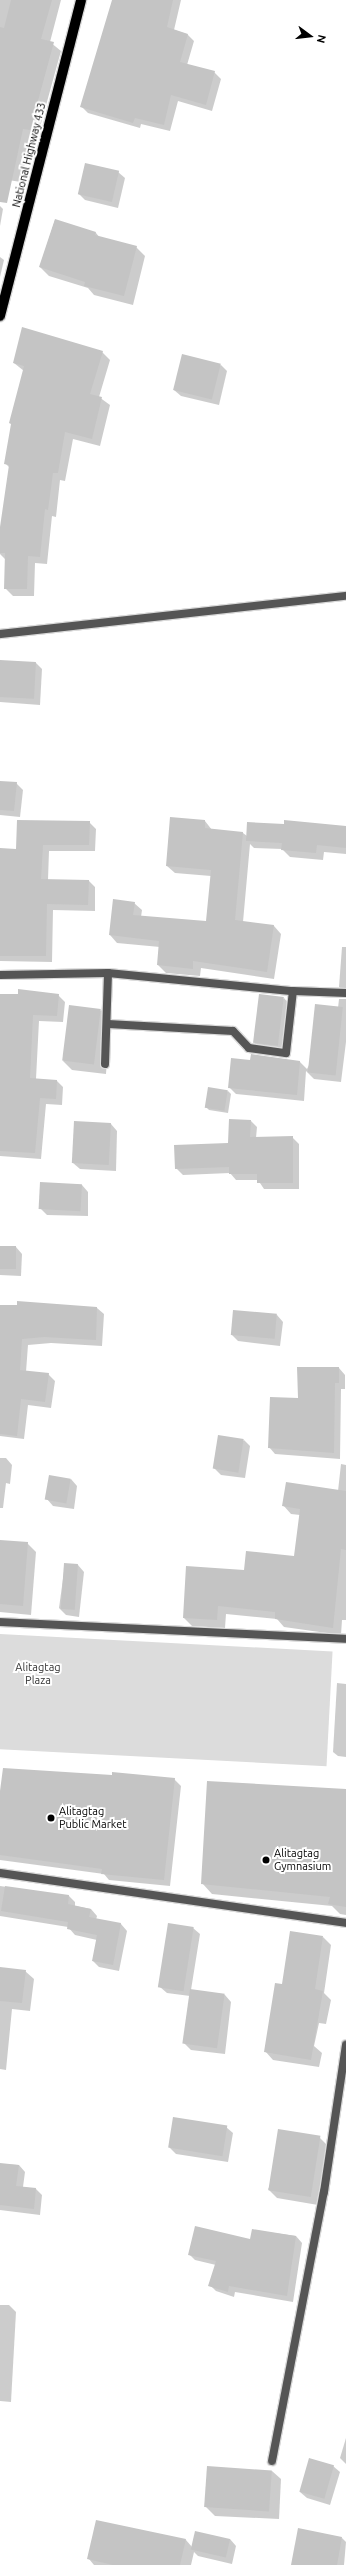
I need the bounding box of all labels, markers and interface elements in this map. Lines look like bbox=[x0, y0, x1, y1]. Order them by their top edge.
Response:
north arrow bbox=[290, 16, 330, 56]
text: N bbox=[315, 34, 328, 45]
street label: National Highway 433 bbox=[10, 101, 48, 209]
park label: Alitagtag Plaza bbox=[15, 1661, 61, 1687]
place label: Alitagtag Public Market bbox=[59, 1805, 127, 1831]
marker: Alitagtag Public Market bbox=[46, 1813, 56, 1823]
place label: Alitagtag Gymnasium bbox=[274, 1847, 331, 1873]
marker: Alitagtag Gymnasium bbox=[261, 1855, 271, 1865]

